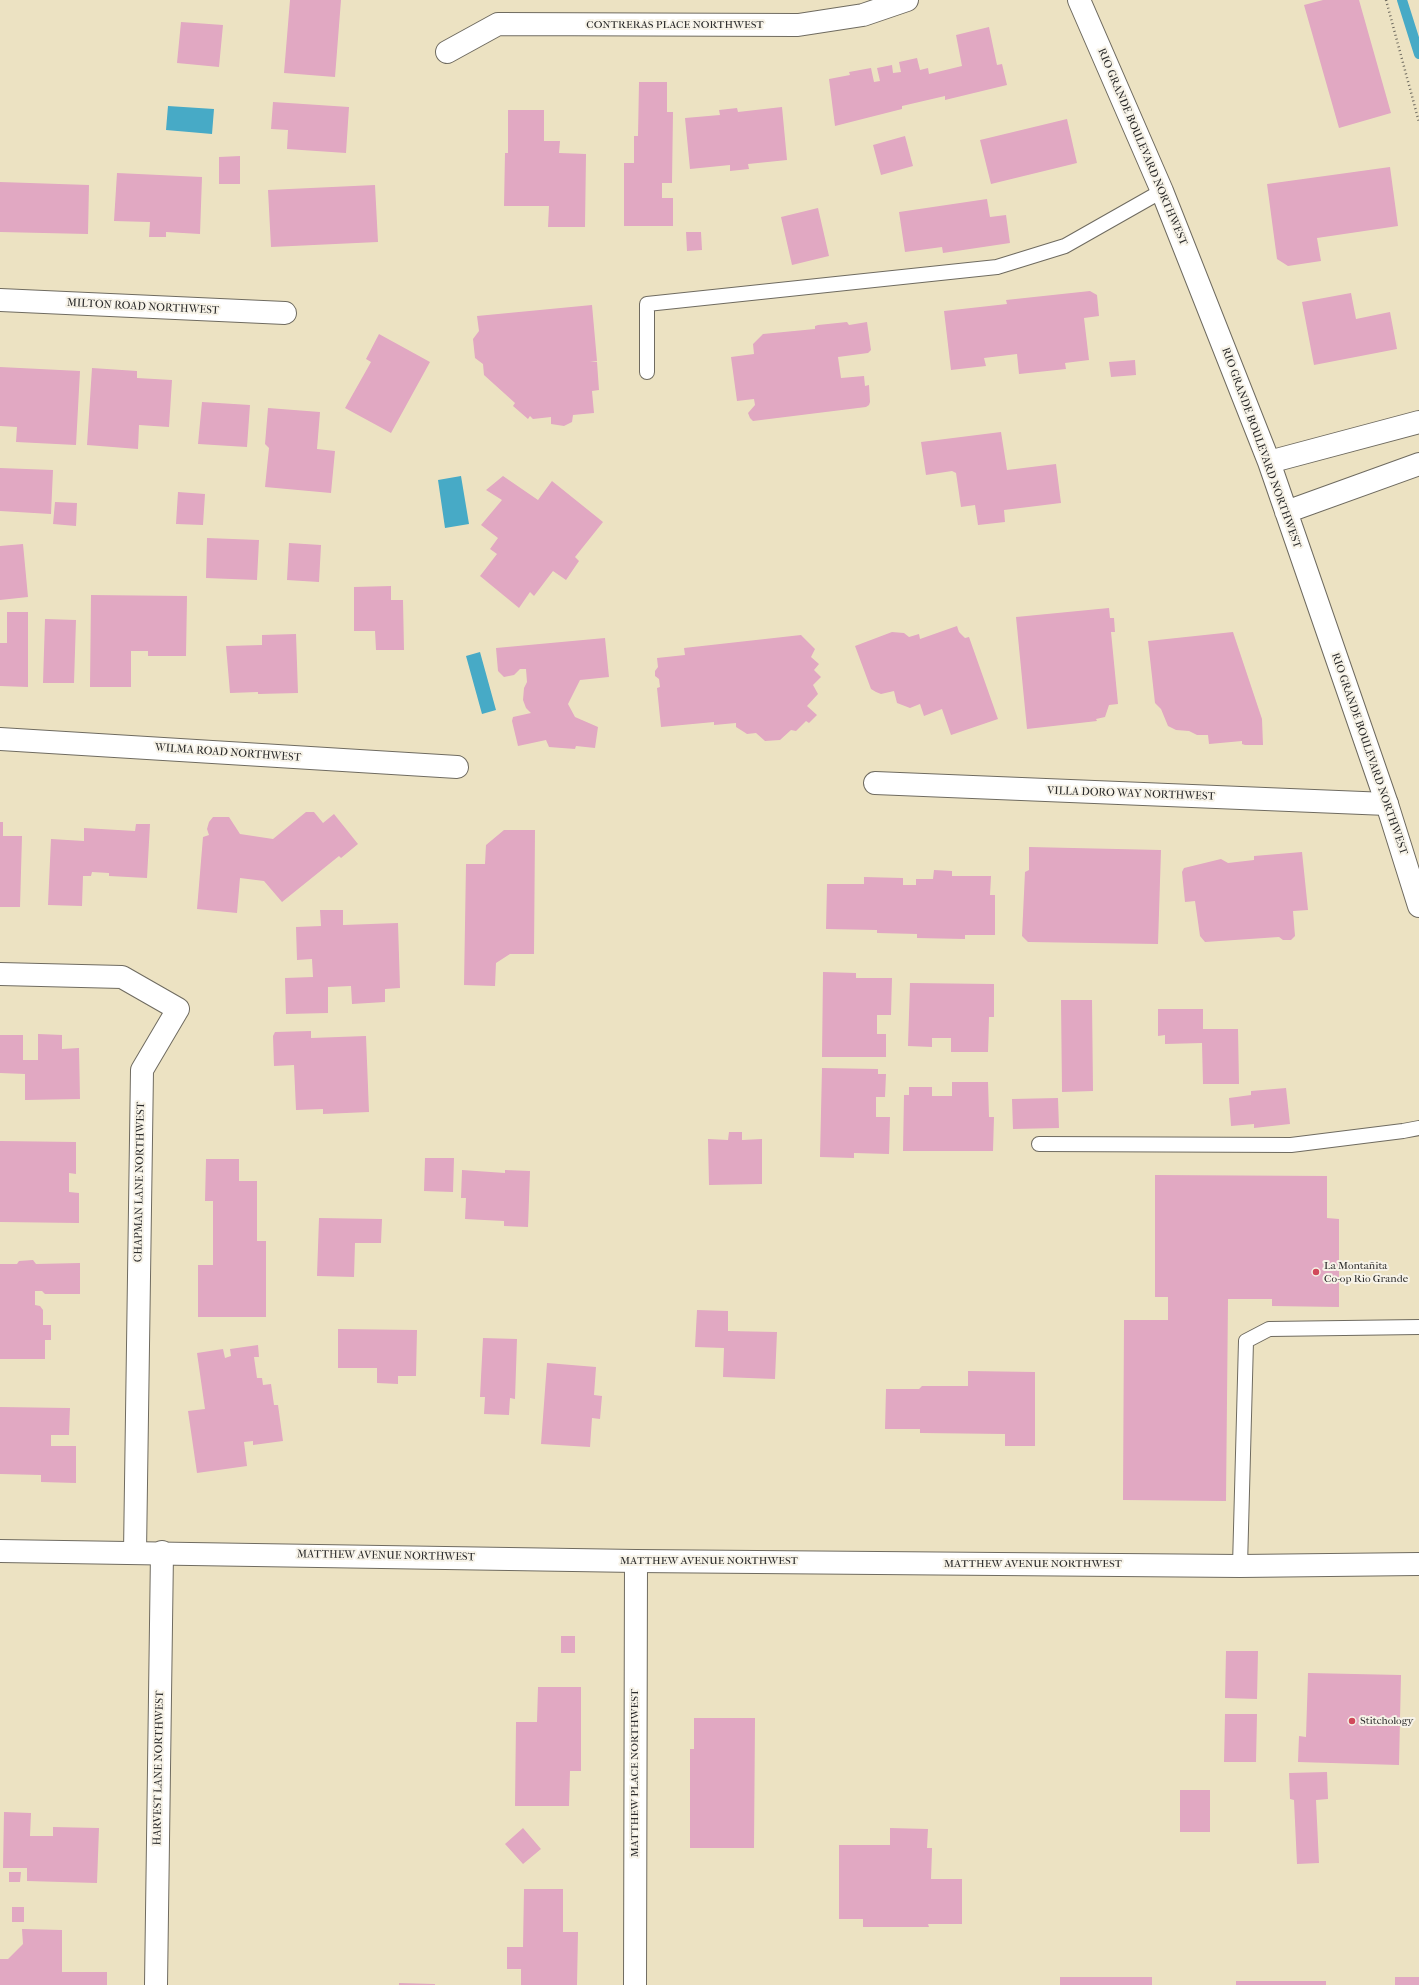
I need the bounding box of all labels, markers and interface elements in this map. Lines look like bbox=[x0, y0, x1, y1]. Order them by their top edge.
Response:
street label: CONTRERAS PLACE NORTHWEST bbox=[586, 18, 764, 32]
street label: RIO GRANDE BOULEVARD NORTHWEST bbox=[1094, 46, 1190, 248]
street label: MILTON ROAD NORTHWEST bbox=[67, 296, 219, 318]
street label: RIO GRANDE BOULEVARD NORTHWEST bbox=[1218, 346, 1304, 550]
street label: RIO GRANDE BOULEVARD NORTHWEST bbox=[1328, 651, 1410, 857]
street label: WILMA ROAD NORTHWEST bbox=[154, 741, 302, 765]
street label: VILLA DORO WAY NORTHWEST bbox=[1047, 784, 1215, 804]
street label: CHAPMAN LANE NORTHWEST bbox=[132, 1102, 148, 1262]
place label: La Montañita Co-op Rio Grande bbox=[1324, 1259, 1408, 1285]
marker: La Montañita Co-op Rio Grande bbox=[1311, 1267, 1321, 1277]
street label: MATTHEW AVENUE NORTHWEST bbox=[297, 1548, 475, 1564]
street label: MATTHEW AVENUE NORTHWEST bbox=[620, 1554, 798, 1568]
street label: MATTHEW AVENUE NORTHWEST bbox=[944, 1557, 1122, 1571]
street label: MATTHEW PLACE NORTHWEST bbox=[628, 1689, 642, 1857]
street label: HARVEST LANE NORTHWEST bbox=[151, 1690, 167, 1846]
place label: Stitchology bbox=[1360, 1714, 1413, 1728]
marker: Stitchology bbox=[1347, 1716, 1357, 1726]

